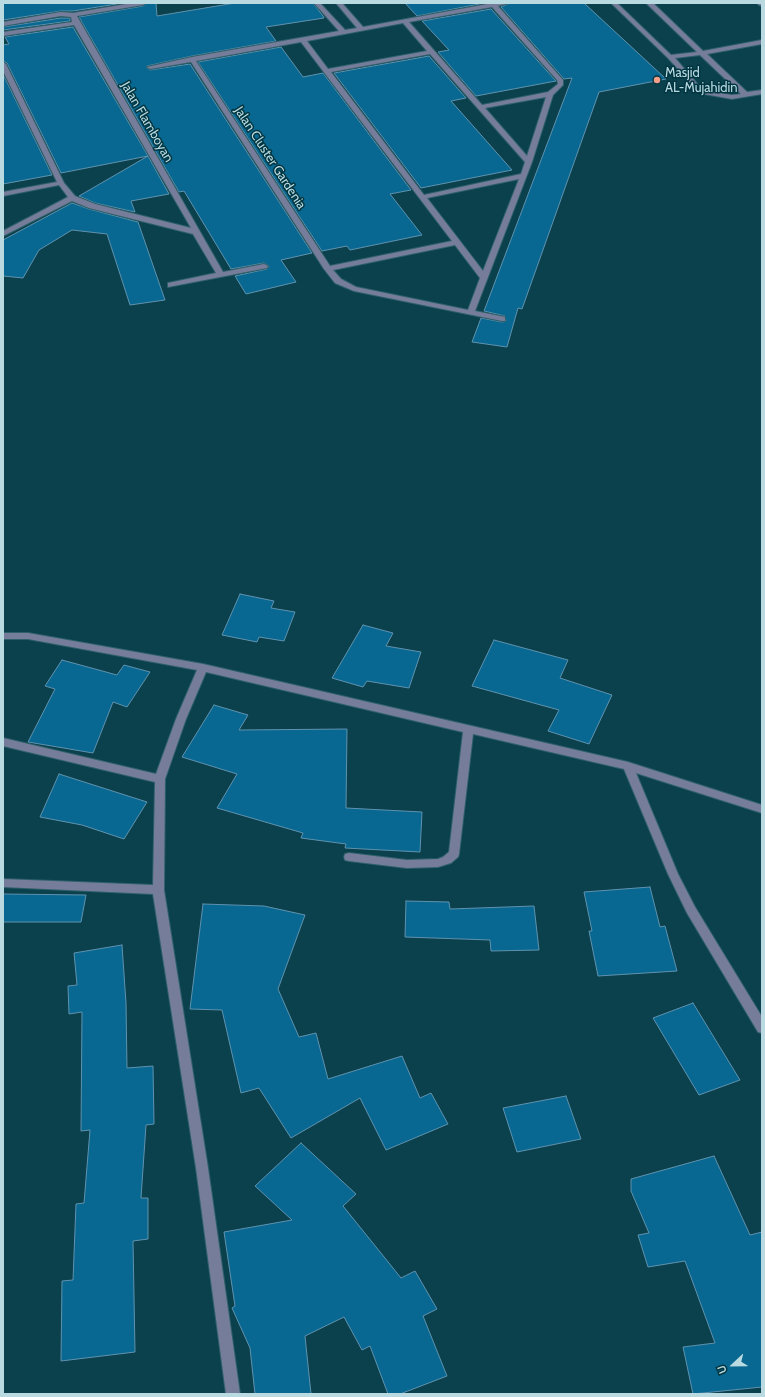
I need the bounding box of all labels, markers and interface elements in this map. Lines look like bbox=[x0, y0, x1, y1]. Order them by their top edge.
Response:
place label: Masjid AL-Mujahidin bbox=[665, 65, 738, 96]
marker: Masjid AL-Mujahidin bbox=[652, 75, 662, 85]
street label: Jalan Flamboyan bbox=[118, 79, 176, 165]
street label: Jalan Cluster Gardenia bbox=[231, 104, 309, 212]
north arrow bbox=[713, 1345, 753, 1385]
text: U bbox=[714, 1363, 730, 1376]

